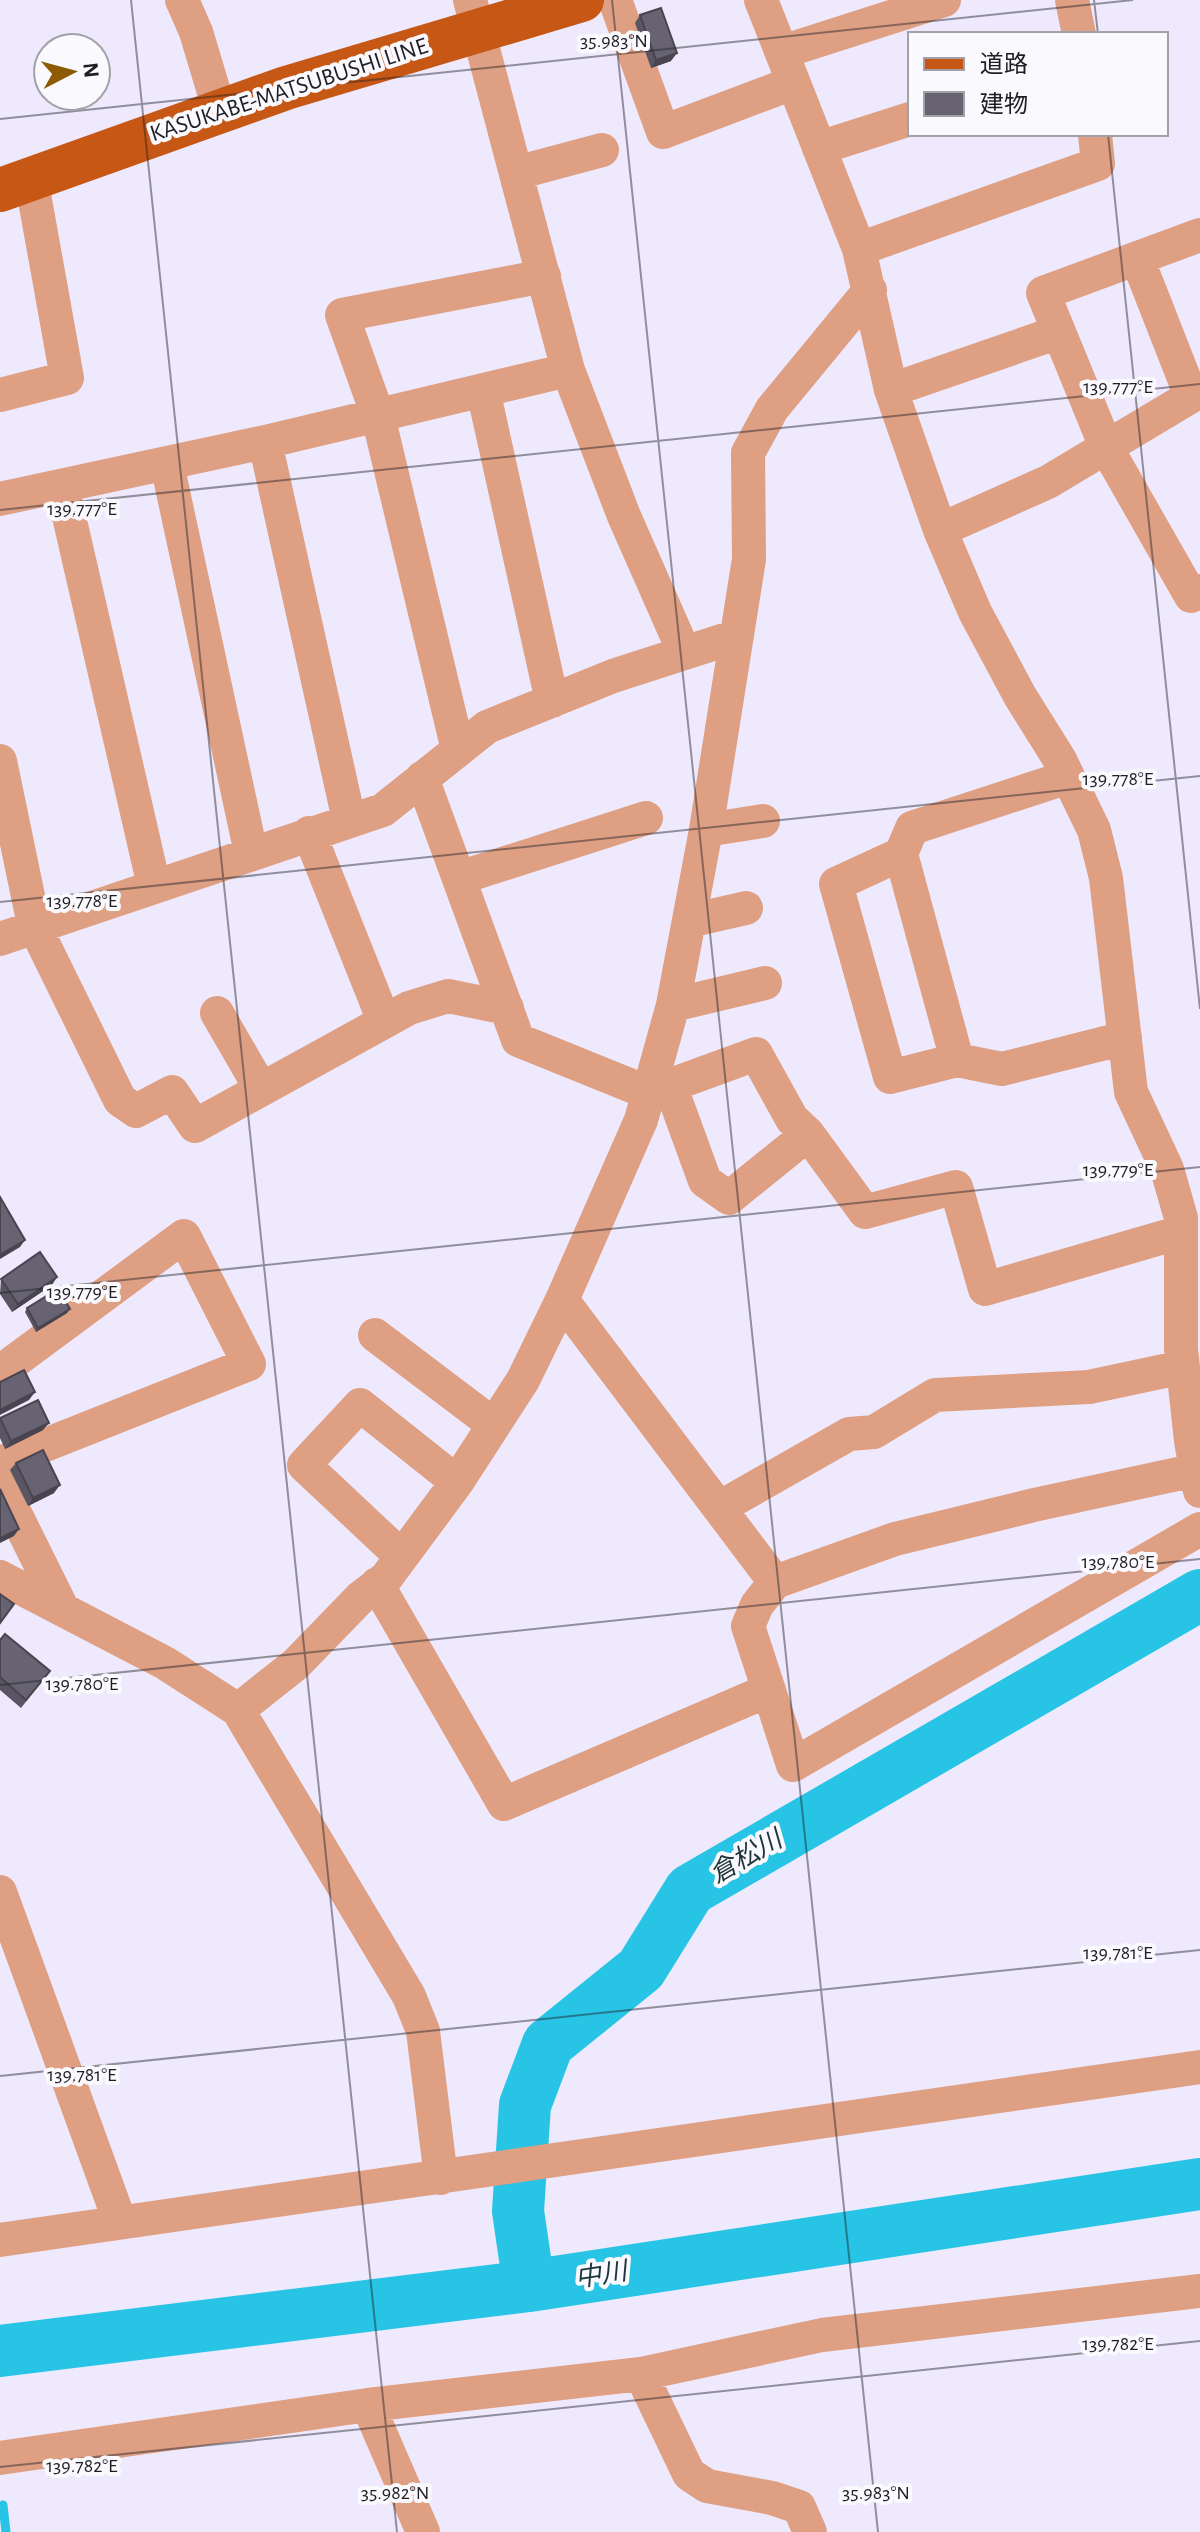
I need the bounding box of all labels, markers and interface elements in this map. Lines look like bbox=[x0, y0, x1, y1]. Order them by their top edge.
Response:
text: 35.983°N bbox=[580, 31, 648, 51]
north arrow bbox=[32, 32, 112, 112]
legend bbox=[908, 32, 1168, 136]
street label: KASUKABE-MATSUBUSHI LINE bbox=[147, 34, 431, 146]
text: 道路 bbox=[980, 51, 1028, 77]
text: N bbox=[79, 61, 103, 79]
text: 建物 bbox=[980, 92, 1028, 117]
text: 139.777°E bbox=[1083, 377, 1153, 397]
text: 139.777°E bbox=[47, 499, 117, 519]
text: 139.778°E bbox=[1083, 769, 1154, 789]
text: 139.778°E bbox=[47, 891, 118, 911]
text: 139.779°E bbox=[1083, 1160, 1154, 1180]
text: 139.779°E bbox=[47, 1282, 118, 1302]
text: 139.780°E bbox=[1082, 1552, 1155, 1572]
text: 139.780°E bbox=[46, 1674, 119, 1694]
water label: 倉松川 bbox=[705, 1824, 789, 1888]
text: 139.781°E bbox=[1083, 1943, 1153, 1963]
text: 139.781°E bbox=[47, 2065, 117, 2085]
water label: 中川 bbox=[573, 2257, 632, 2292]
text: 139.782°E bbox=[1082, 2334, 1154, 2354]
text: 139.782°E bbox=[46, 2456, 118, 2476]
text: 35.982°N bbox=[361, 2483, 429, 2503]
text: 35.983°N bbox=[842, 2483, 910, 2503]

